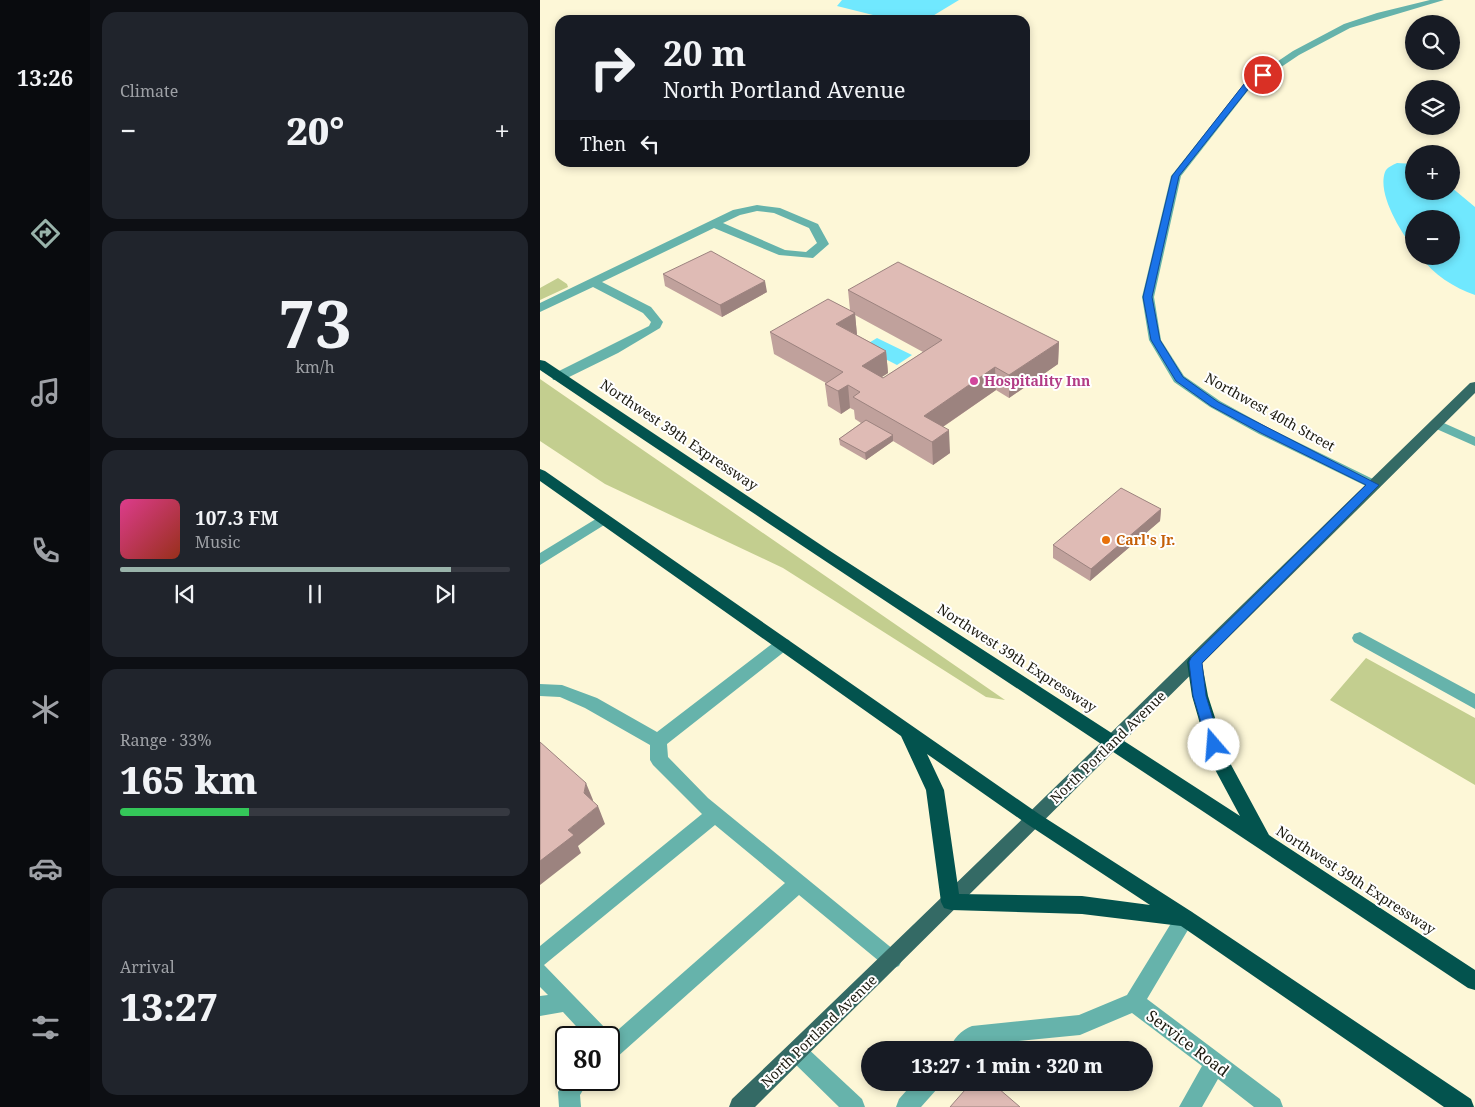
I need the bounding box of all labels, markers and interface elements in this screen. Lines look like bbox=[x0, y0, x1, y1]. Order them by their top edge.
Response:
map controls bbox=[1405, 15, 1460, 265]
button: search bbox=[1405, 15, 1460, 70]
text: 20 m bbox=[663, 29, 746, 76]
icon: right bbox=[580, 35, 645, 100]
pin bbox=[1242, 54, 1284, 96]
icon: arrive bbox=[1249, 61, 1277, 89]
text: 13:26 bbox=[17, 62, 73, 92]
text: North Portland Avenue bbox=[663, 74, 906, 104]
text: Climate bbox=[120, 80, 178, 102]
button: layers bbox=[1405, 80, 1460, 135]
text: 20° bbox=[286, 104, 344, 156]
text: − bbox=[120, 111, 136, 149]
text: + bbox=[494, 111, 510, 149]
icon: left bbox=[636, 130, 664, 158]
text: Then bbox=[580, 131, 626, 157]
button: + bbox=[1405, 145, 1460, 200]
button: − bbox=[1405, 210, 1460, 265]
icon: directions bbox=[28, 216, 63, 251]
text: 73 bbox=[278, 279, 352, 367]
text: km/h bbox=[295, 356, 335, 378]
street label: Northwest 40th Street bbox=[1202, 368, 1339, 455]
place label: Hospitality Inn bbox=[984, 371, 1090, 390]
icon: music bbox=[28, 375, 63, 410]
street label: Northwest 39th Expressway bbox=[597, 375, 762, 495]
marker: Hospitality Inn bbox=[968, 375, 980, 387]
text: 107.3 FM bbox=[195, 505, 278, 531]
place label: Carl's Jr. bbox=[1116, 530, 1175, 549]
text: Music bbox=[195, 531, 240, 553]
icon: phone bbox=[28, 533, 63, 568]
marker: Carl's Jr. bbox=[1100, 534, 1112, 546]
icon: previous bbox=[171, 580, 199, 608]
icon: pause bbox=[301, 580, 329, 608]
icon: next bbox=[431, 580, 459, 608]
street label: Northwest 39th Expressway bbox=[934, 599, 1101, 716]
street label: North Portland Avenue bbox=[1046, 686, 1170, 807]
icon: climate bbox=[28, 692, 63, 727]
position arrow bbox=[1187, 718, 1239, 770]
text: Range · 33% bbox=[120, 729, 212, 751]
text: 165 km bbox=[120, 753, 258, 805]
street label: Northwest 39th Expressway bbox=[1273, 821, 1440, 938]
icon: car bbox=[28, 851, 63, 886]
text: Arrival bbox=[120, 956, 175, 978]
street label: North Portland Avenue bbox=[757, 970, 881, 1091]
text: 13:27 bbox=[120, 980, 218, 1032]
street label: Service Road bbox=[1142, 1005, 1234, 1081]
icon: filters bbox=[28, 1010, 63, 1045]
speed limit sign: 80 bbox=[555, 1026, 620, 1091]
text: 13:27 · 1 min · 320 m bbox=[911, 1053, 1103, 1079]

